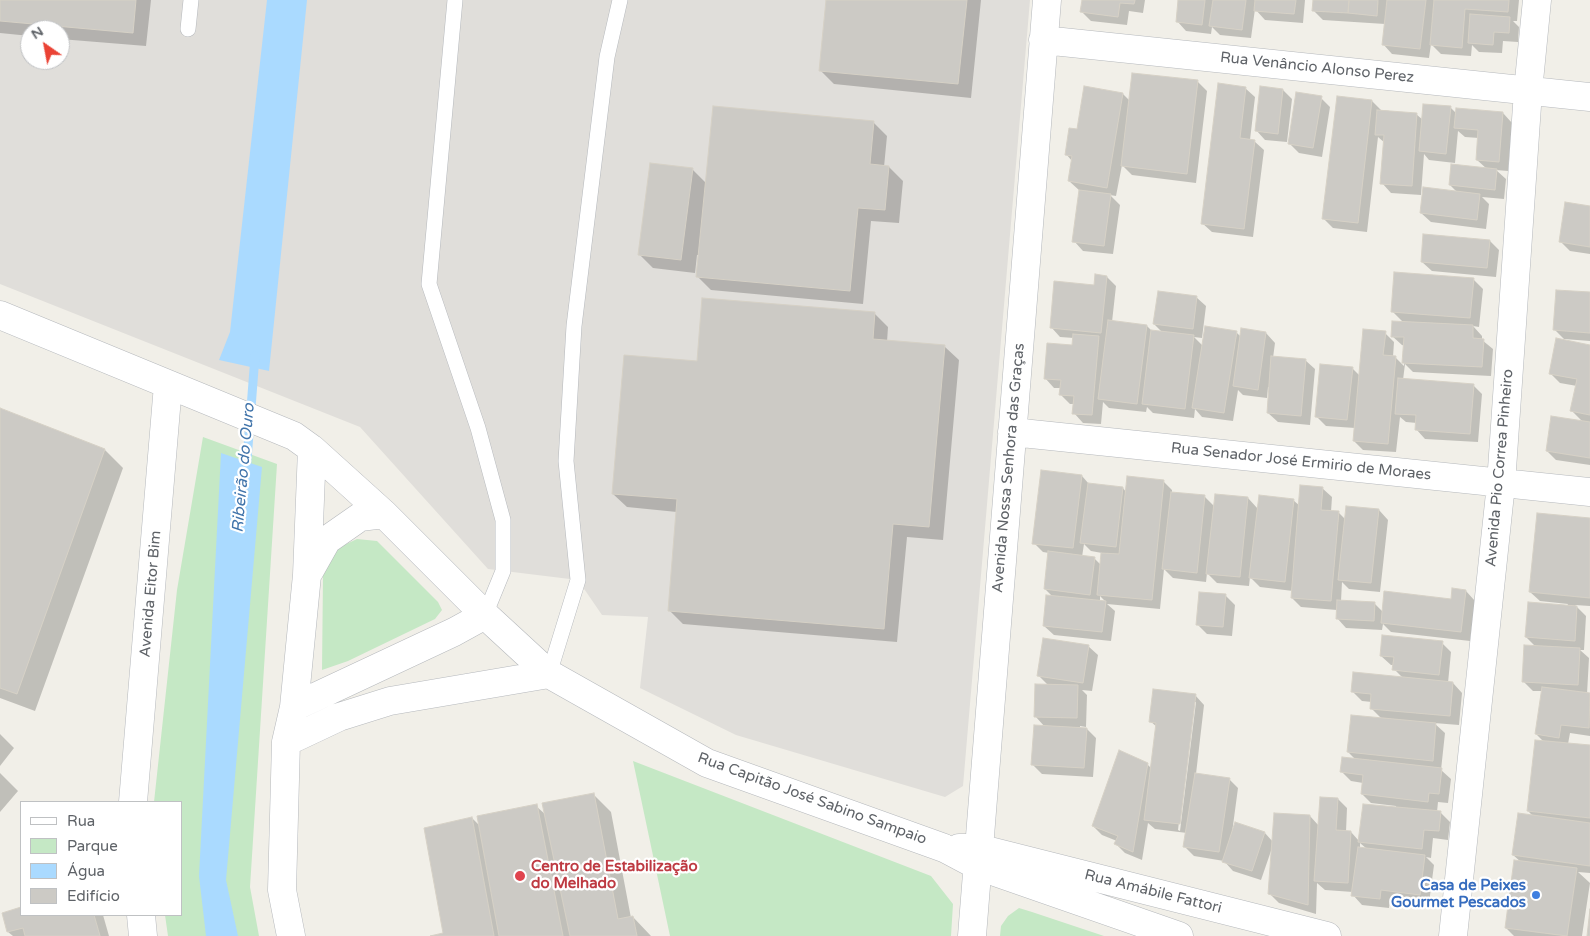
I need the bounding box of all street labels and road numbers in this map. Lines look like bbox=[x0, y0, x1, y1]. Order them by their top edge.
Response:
street label: Rua Venâncio Alonso Perez bbox=[1219, 49, 1415, 87]
street label: Avenida Nossa Senhora das Graças bbox=[989, 342, 1029, 594]
street label: Avenida Pio Correa Pinheiro bbox=[1482, 368, 1518, 568]
street label: Rua Senador José Ermirio de Moraes bbox=[1170, 439, 1432, 485]
street label: Avenida Eitor Bim bbox=[136, 530, 166, 658]
street label: Rua Capitão José Sabino Sampaio bbox=[695, 749, 929, 849]
street label: Rua Amábile Fattori bbox=[1082, 866, 1224, 918]

